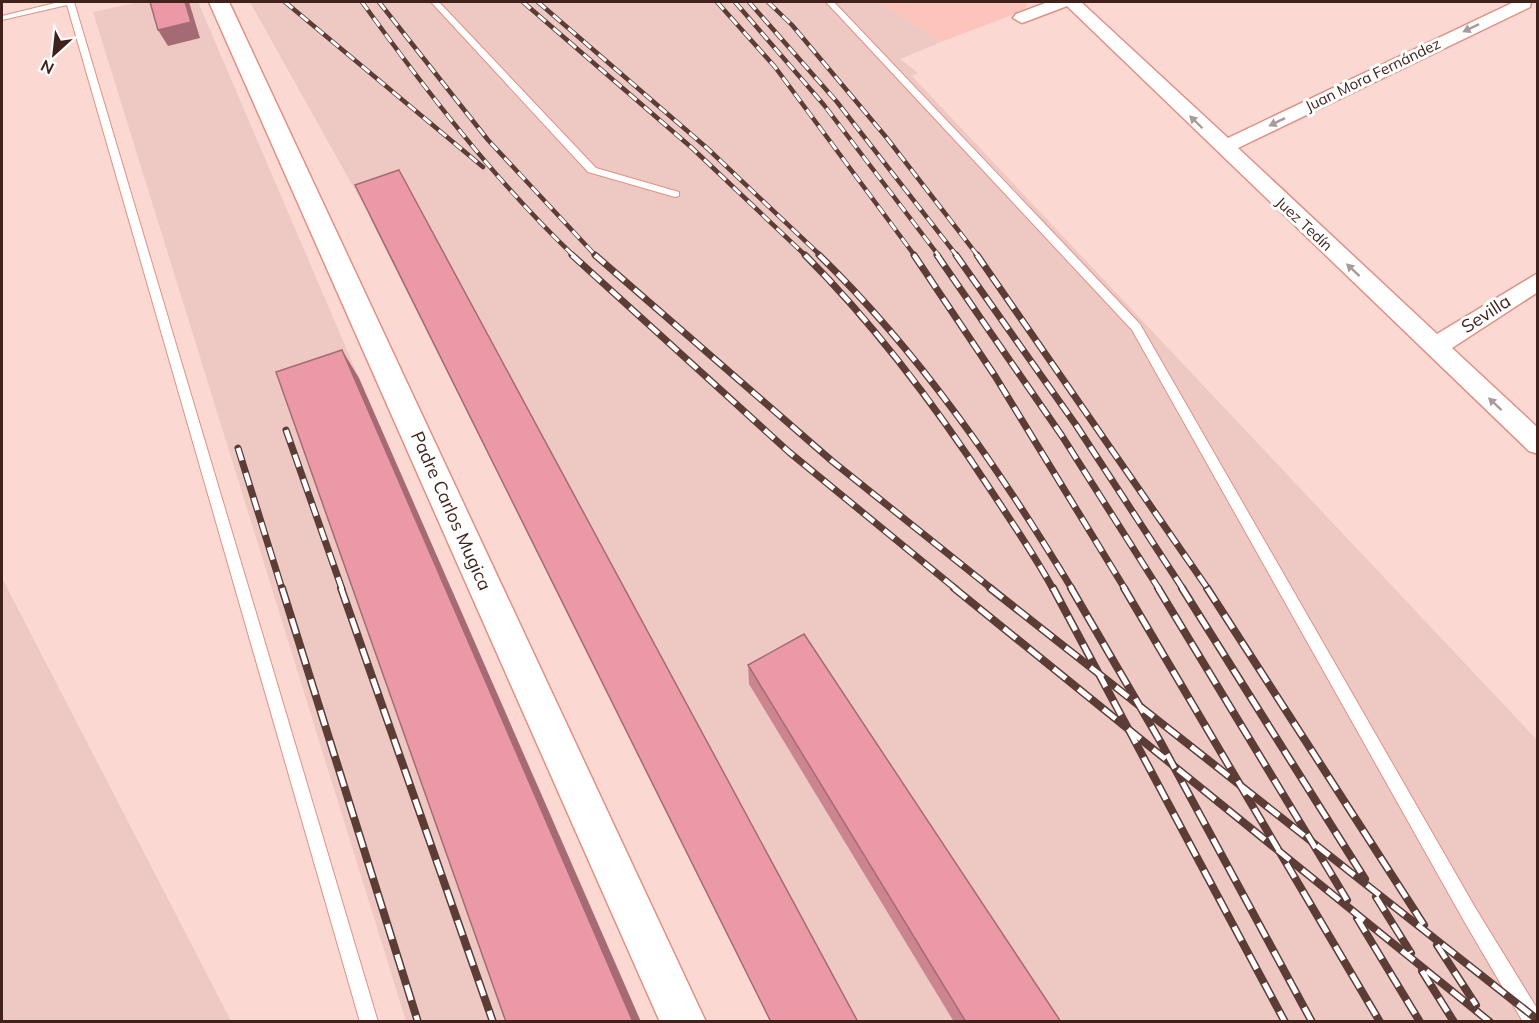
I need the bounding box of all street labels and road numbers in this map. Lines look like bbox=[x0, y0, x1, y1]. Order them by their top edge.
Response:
street label: Juan Mora Fernández bbox=[1302, 33, 1444, 116]
street label: Juez Tedín bbox=[1272, 193, 1337, 255]
street label: Sevilla bbox=[1457, 289, 1515, 338]
street label: Padre Carlos Mugica bbox=[406, 428, 497, 594]

